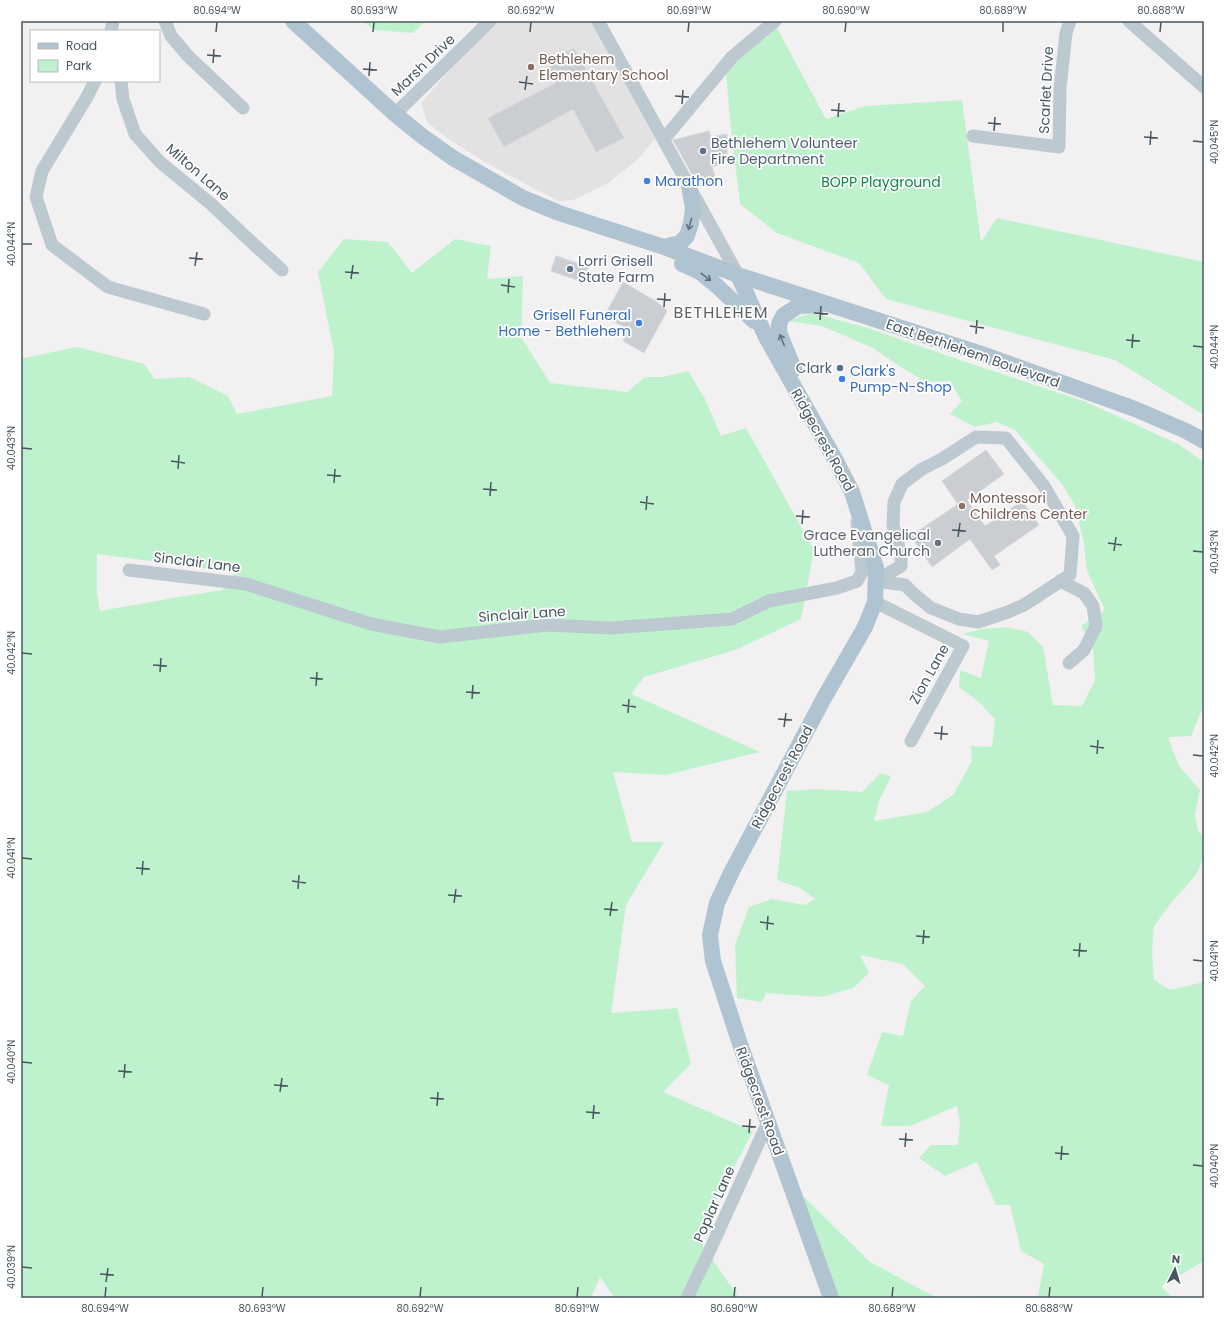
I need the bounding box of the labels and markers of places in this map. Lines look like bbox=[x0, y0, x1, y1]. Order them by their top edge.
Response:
place label: Bethlehem Elementary School bbox=[539, 49, 669, 85]
marker: Bethlehem Elementary School bbox=[526, 62, 536, 72]
place label: Bethlehem Volunteer Fire Department bbox=[711, 133, 858, 169]
marker: Bethlehem Volunteer Fire Department bbox=[698, 146, 708, 156]
place label: Marathon bbox=[655, 171, 723, 191]
marker: Marathon bbox=[642, 176, 652, 186]
place label: Lorri Grisell State Farm bbox=[578, 251, 654, 287]
marker: Lorri Grisell State Farm bbox=[565, 264, 575, 274]
place label: Grisell Funeral Home - Bethlehem bbox=[499, 305, 631, 341]
marker: Grisell Funeral Home - Bethlehem bbox=[634, 318, 644, 328]
place label: Clark bbox=[796, 358, 833, 378]
place label: Clark's Pump-N-Shop bbox=[850, 361, 952, 397]
marker: Clark bbox=[835, 363, 845, 373]
marker: Clark's Pump-N-Shop bbox=[837, 374, 847, 384]
place label: Montessori Childrens Center bbox=[970, 488, 1087, 524]
marker: Montessori Childrens Center bbox=[957, 501, 967, 511]
place label: Grace Evangelical Lutheran Church bbox=[804, 525, 930, 561]
marker: Grace Evangelical Lutheran Church bbox=[933, 538, 943, 548]

